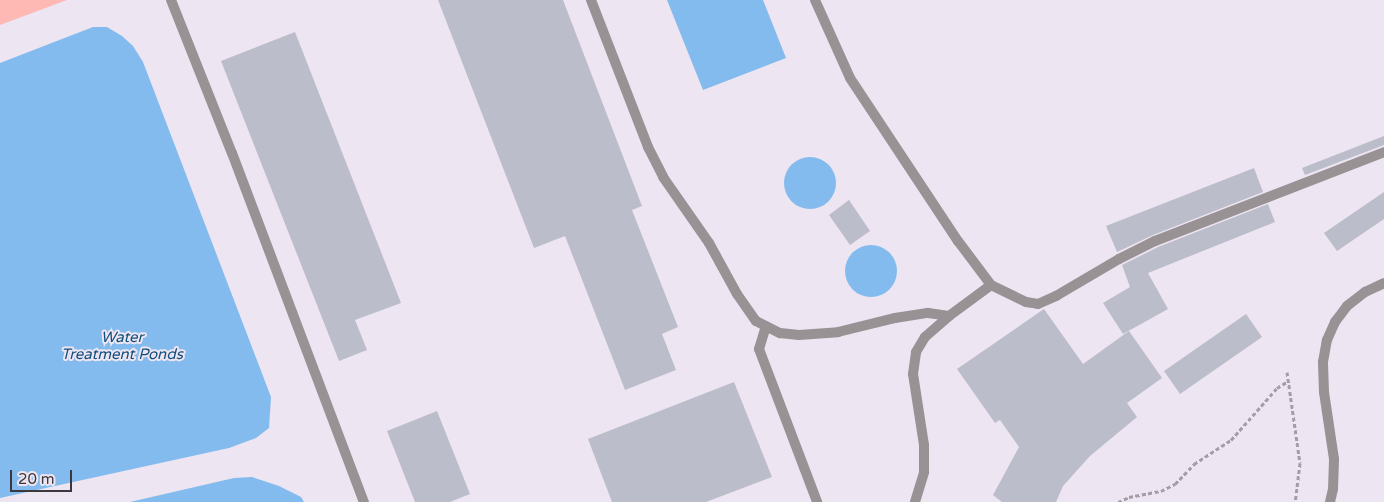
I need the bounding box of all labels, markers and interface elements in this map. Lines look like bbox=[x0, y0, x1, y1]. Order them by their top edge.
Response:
water label: Water Treatment Ponds bbox=[61, 328, 183, 363]
scale bar bbox=[12, 460, 75, 492]
text: 20 m bbox=[18, 470, 55, 488]

